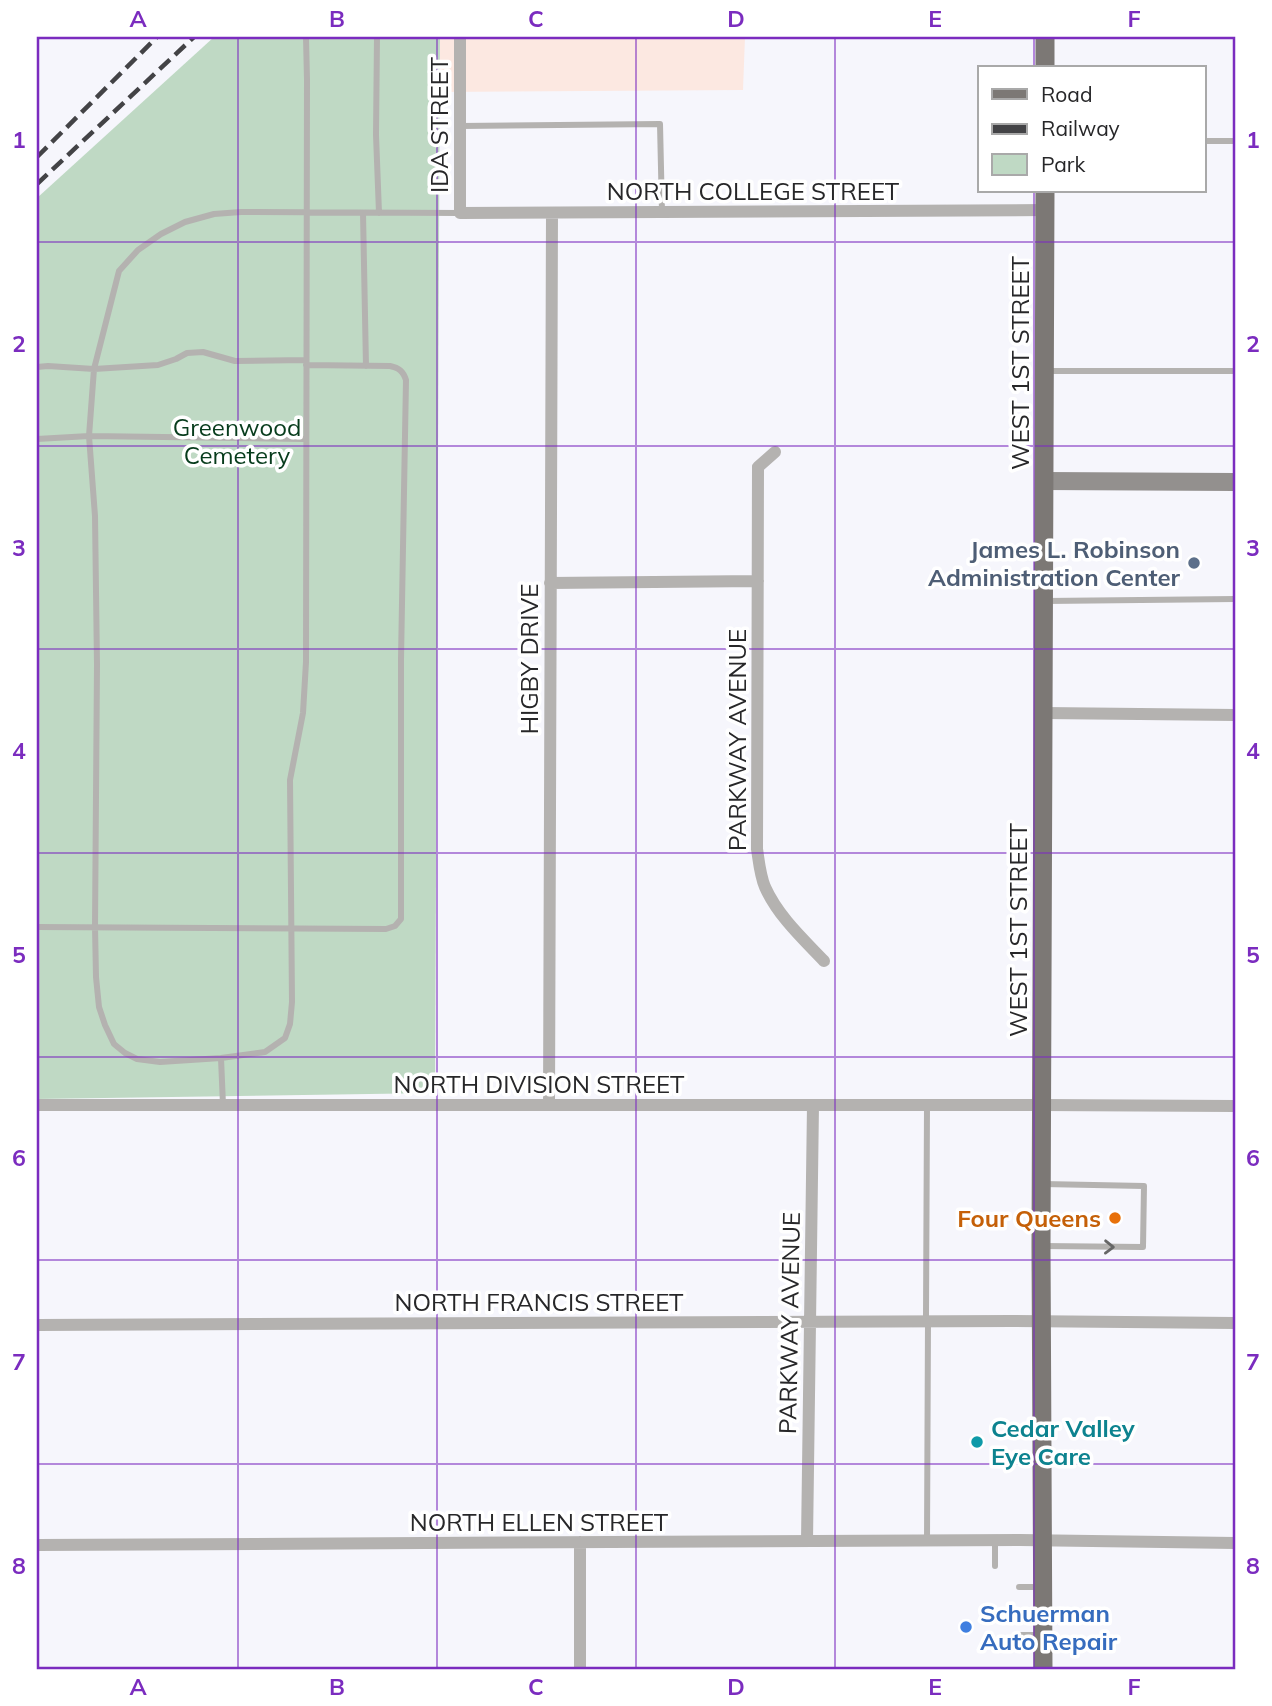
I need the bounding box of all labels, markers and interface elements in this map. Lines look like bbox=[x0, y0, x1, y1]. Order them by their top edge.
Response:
text: A bbox=[129, 4, 147, 33]
text: B bbox=[329, 4, 345, 33]
text: C bbox=[528, 4, 544, 33]
text: D bbox=[727, 4, 745, 33]
text: E bbox=[928, 4, 942, 33]
text: F bbox=[1127, 4, 1141, 33]
street label: IDA STREET bbox=[424, 57, 454, 193]
legend bbox=[978, 66, 1206, 192]
text: Road bbox=[1041, 81, 1092, 107]
text: Railway bbox=[1041, 115, 1120, 141]
text: 1 bbox=[12, 125, 26, 154]
text: 1 bbox=[1246, 125, 1260, 154]
text: Park bbox=[1041, 151, 1085, 177]
street label: NORTH COLLEGE STREET bbox=[607, 176, 900, 206]
street label: WEST 1ST STREET bbox=[1005, 256, 1035, 470]
text: 2 bbox=[12, 329, 26, 358]
text: 2 bbox=[1246, 329, 1260, 358]
park label: Greenwood Cemetery bbox=[173, 412, 301, 470]
text: 3 bbox=[12, 533, 26, 562]
text: 3 bbox=[1246, 533, 1260, 562]
place label: James L. Robinson Administration Center bbox=[928, 534, 1181, 592]
marker: James L. Robinson Administration Center bbox=[1186, 555, 1202, 571]
street label: HIGBY DRIVE bbox=[514, 584, 544, 734]
street label: PARKWAY AVENUE bbox=[722, 629, 752, 851]
text: 4 bbox=[12, 736, 26, 765]
text: 4 bbox=[1246, 736, 1260, 765]
street label: WEST 1ST STREET bbox=[1003, 823, 1033, 1037]
text: 5 bbox=[12, 940, 26, 969]
text: 5 bbox=[1246, 940, 1260, 969]
street label: NORTH DIVISION STREET bbox=[394, 1069, 685, 1099]
text: 6 bbox=[12, 1143, 26, 1172]
text: 6 bbox=[1246, 1143, 1260, 1172]
place label: Four Queens bbox=[957, 1203, 1101, 1233]
marker: Four Queens bbox=[1107, 1210, 1123, 1226]
street label: PARKWAY AVENUE bbox=[772, 1212, 806, 1434]
one-way arrow bbox=[1104, 1239, 1115, 1255]
street label: NORTH FRANCIS STREET bbox=[394, 1287, 684, 1317]
text: 7 bbox=[12, 1347, 26, 1376]
text: 7 bbox=[1246, 1347, 1260, 1376]
place label: Cedar Valley Eye Care bbox=[991, 1413, 1136, 1471]
marker: Cedar Valley Eye Care bbox=[969, 1434, 985, 1450]
street label: NORTH ELLEN STREET bbox=[410, 1507, 669, 1537]
text: 8 bbox=[12, 1551, 26, 1580]
text: 8 bbox=[1246, 1551, 1260, 1580]
place label: Schuerman Auto Repair bbox=[980, 1598, 1118, 1656]
marker: Schuerman Auto Repair bbox=[958, 1619, 974, 1635]
text: A bbox=[129, 1672, 147, 1701]
text: B bbox=[329, 1672, 345, 1701]
text: C bbox=[528, 1672, 544, 1701]
text: D bbox=[727, 1672, 745, 1701]
text: E bbox=[928, 1672, 942, 1701]
text: F bbox=[1127, 1672, 1141, 1701]

